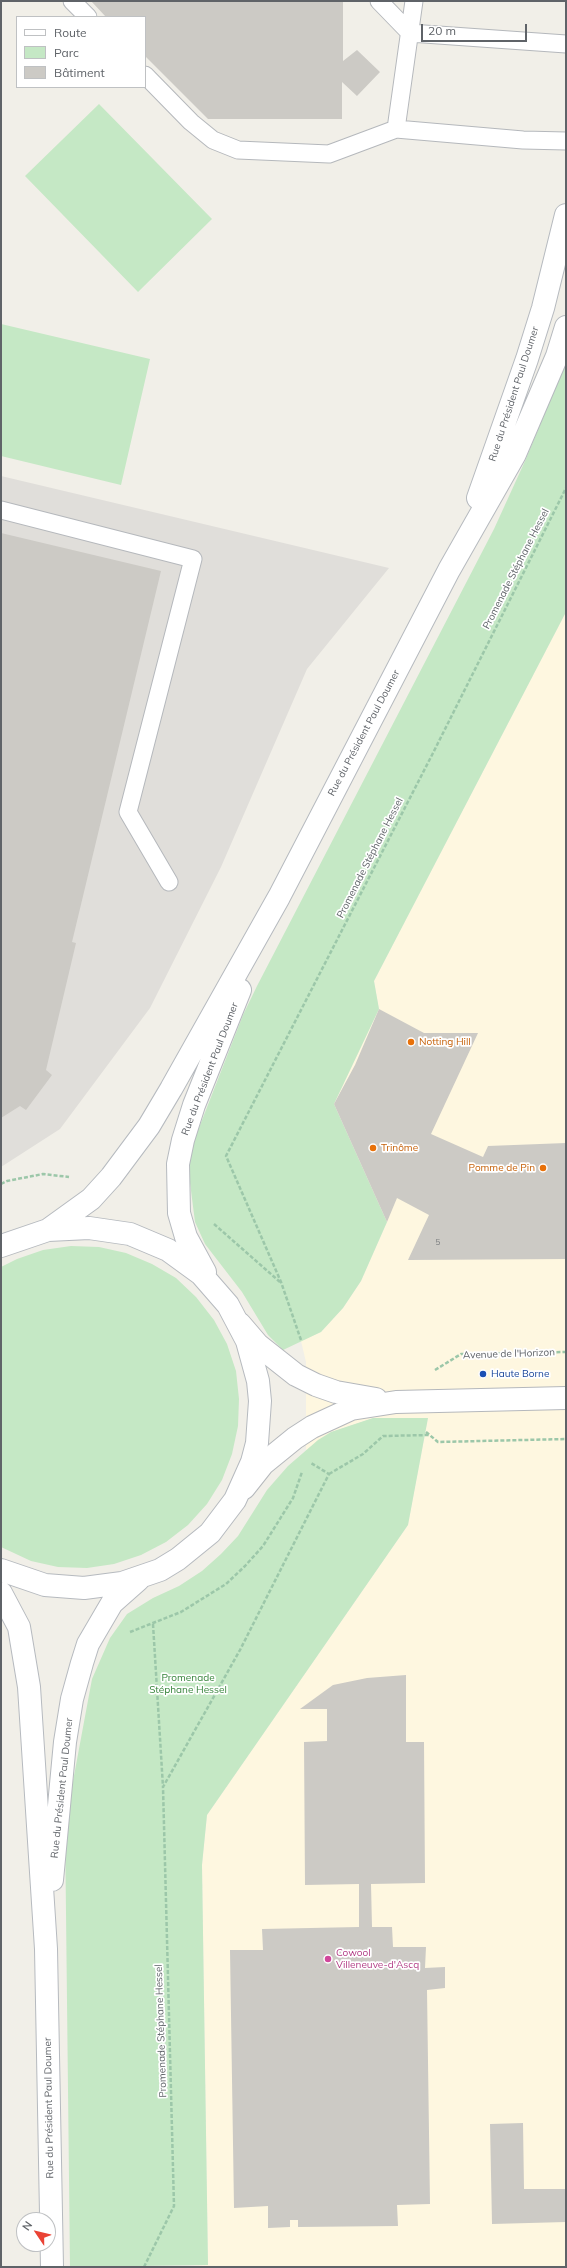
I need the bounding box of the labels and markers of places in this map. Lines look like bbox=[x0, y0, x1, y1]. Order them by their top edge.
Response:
place label: Notting Hill bbox=[419, 1036, 471, 1048]
marker: Notting Hill bbox=[406, 1037, 416, 1047]
place label: Trinôme bbox=[381, 1142, 418, 1154]
marker: Trinôme bbox=[368, 1143, 378, 1153]
place label: Pomme de Pin bbox=[469, 1162, 535, 1174]
marker: Pomme de Pin bbox=[538, 1163, 548, 1173]
place label: Haute Borne bbox=[491, 1368, 549, 1380]
marker: Haute Borne bbox=[478, 1369, 488, 1379]
place label: Cowool Villeneuve-d'Ascq bbox=[336, 1947, 419, 1970]
marker: Cowool Villeneuve-d'Ascq bbox=[323, 1954, 333, 1964]

